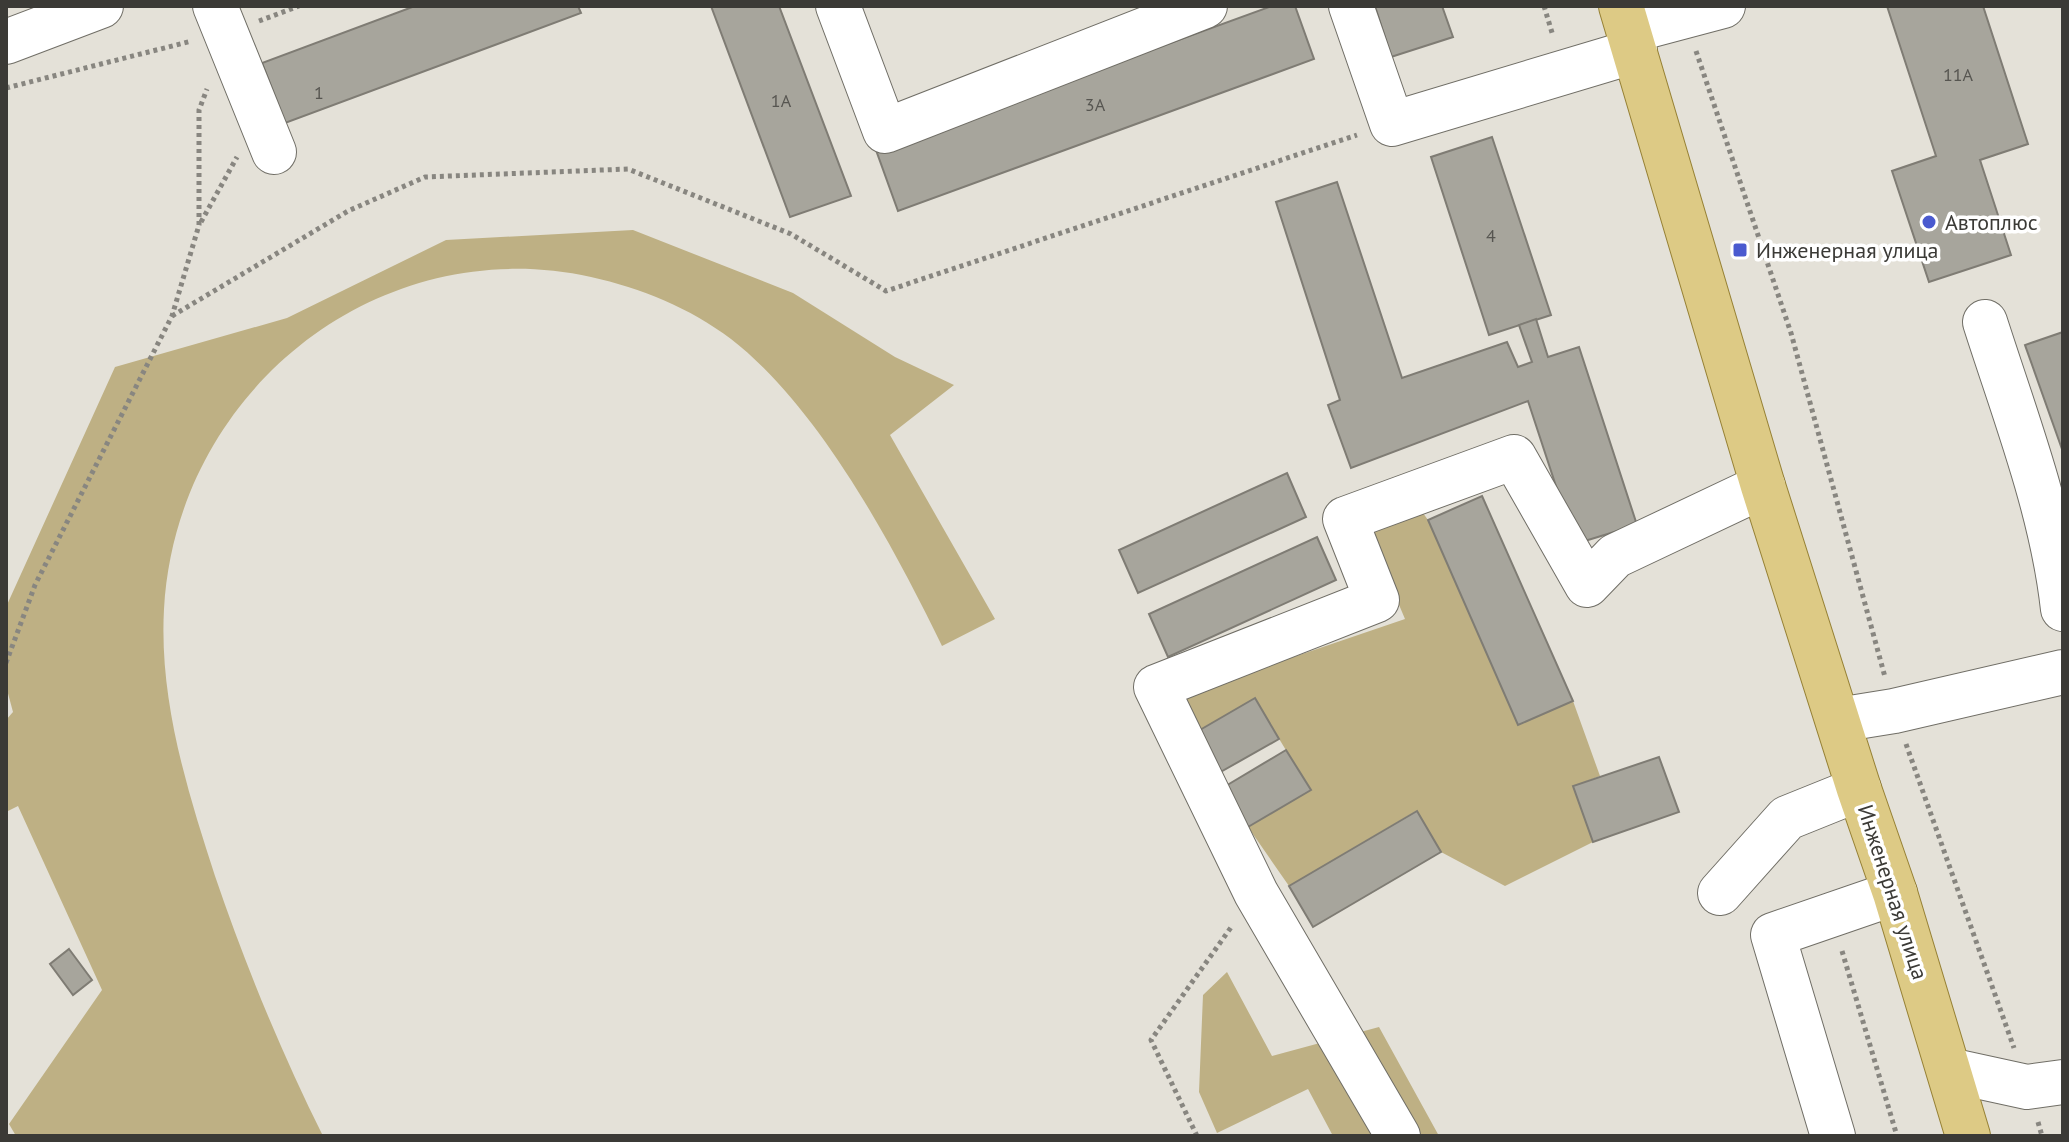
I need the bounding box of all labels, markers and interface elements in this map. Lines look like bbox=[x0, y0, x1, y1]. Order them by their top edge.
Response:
house number: 11А bbox=[1943, 63, 1974, 86]
house number: 1 bbox=[314, 81, 324, 104]
house number: 1А bbox=[771, 89, 792, 112]
house number: 3А bbox=[1085, 93, 1106, 116]
place label: Автоплюс bbox=[1945, 208, 2038, 236]
marker: Автоплюс bbox=[1920, 213, 1938, 231]
house number: 4 bbox=[1486, 224, 1496, 247]
place label: Инженерная улица bbox=[1756, 236, 1938, 264]
marker: Инженерная улица bbox=[1731, 241, 1749, 259]
street label: Инженерная улица bbox=[1851, 801, 1935, 983]

